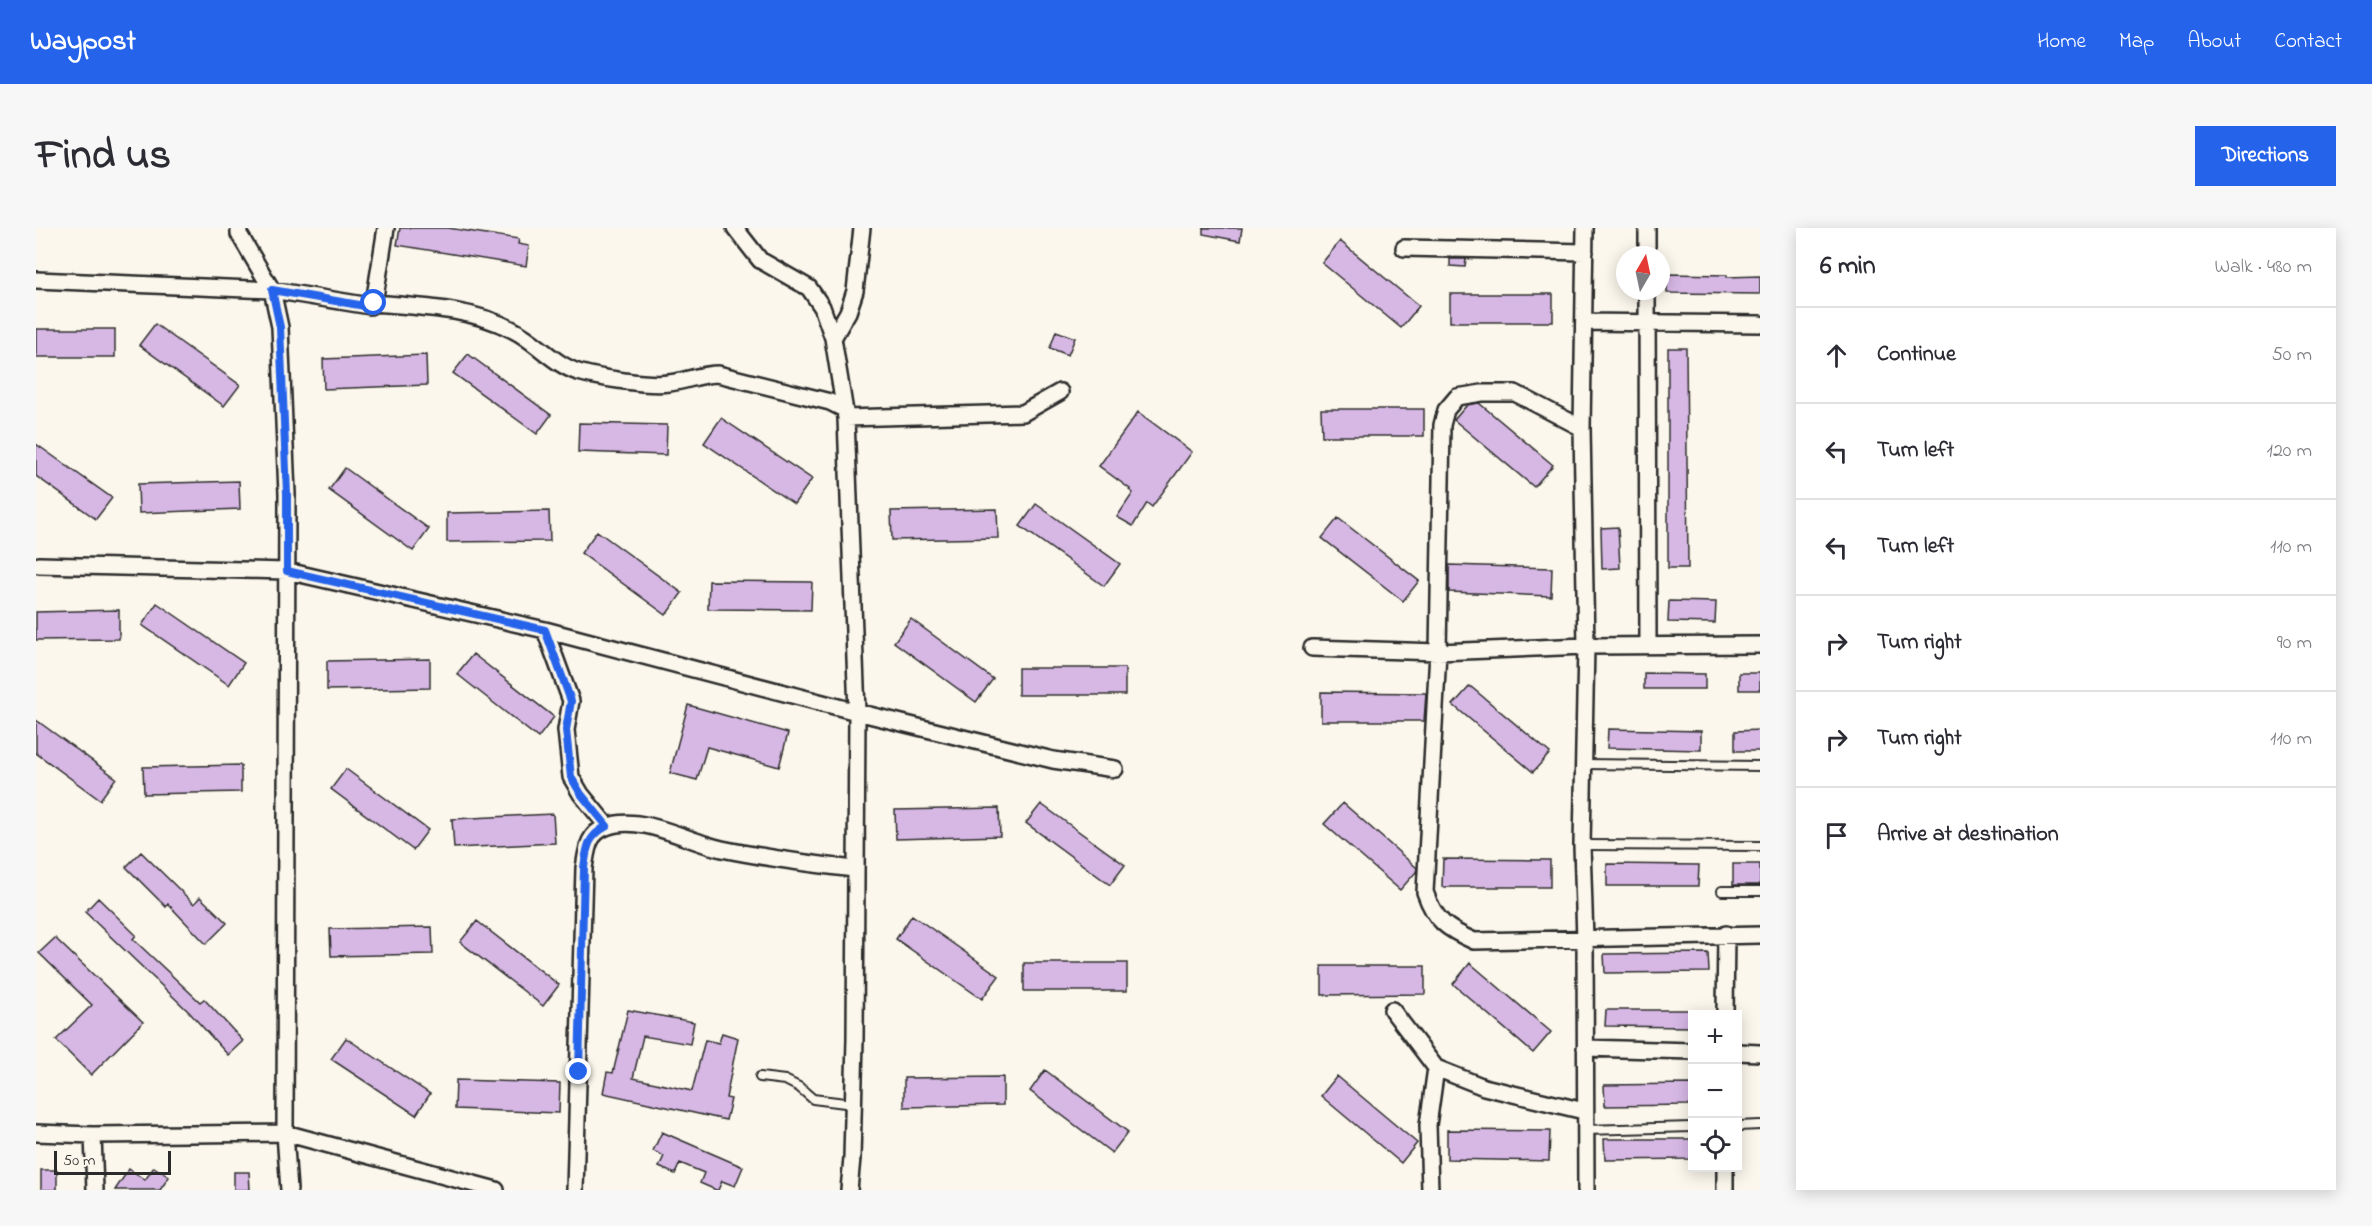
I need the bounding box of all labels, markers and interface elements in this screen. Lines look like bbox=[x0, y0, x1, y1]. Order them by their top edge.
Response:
text: Waypost bbox=[30, 22, 136, 63]
text: Home bbox=[2037, 27, 2086, 57]
text: Map bbox=[2119, 27, 2154, 57]
text: About bbox=[2187, 27, 2241, 57]
text: Contact bbox=[2274, 27, 2342, 57]
text: Find us bbox=[36, 126, 171, 187]
button: Directions bbox=[2195, 126, 2336, 186]
north arrow bbox=[1616, 246, 1670, 300]
text: 6 min bbox=[1820, 248, 1876, 286]
text: Walk · 480 m bbox=[2214, 253, 2312, 282]
route start bbox=[360, 289, 386, 315]
icon: ahead bbox=[1820, 339, 1853, 372]
text: Continue bbox=[1877, 339, 1956, 371]
text: 50 m bbox=[2271, 341, 2312, 370]
icon: left bbox=[1820, 435, 1853, 468]
text: Turn left bbox=[1877, 435, 1954, 467]
text: 120 m bbox=[2267, 437, 2312, 466]
icon: left bbox=[1820, 531, 1853, 564]
text: Turn left bbox=[1877, 531, 1954, 563]
text: 110 m bbox=[2270, 533, 2312, 562]
icon: right bbox=[1820, 627, 1853, 660]
text: Turn right bbox=[1877, 627, 1962, 659]
text: 90 m bbox=[2277, 629, 2312, 658]
icon: right bbox=[1820, 723, 1853, 756]
text: Turn right bbox=[1877, 723, 1962, 755]
text: 110 m bbox=[2270, 725, 2312, 754]
icon: arrive bbox=[1820, 819, 1853, 852]
text: Arrive at destination bbox=[1877, 819, 2059, 851]
map controls bbox=[1688, 1010, 1742, 1172]
button: + bbox=[1688, 1010, 1742, 1064]
route end bbox=[565, 1058, 591, 1084]
button: − bbox=[1688, 1064, 1742, 1118]
button: locate bbox=[1688, 1118, 1742, 1172]
scale bar bbox=[54, 1148, 171, 1176]
text: 50 m bbox=[63, 1149, 95, 1173]

